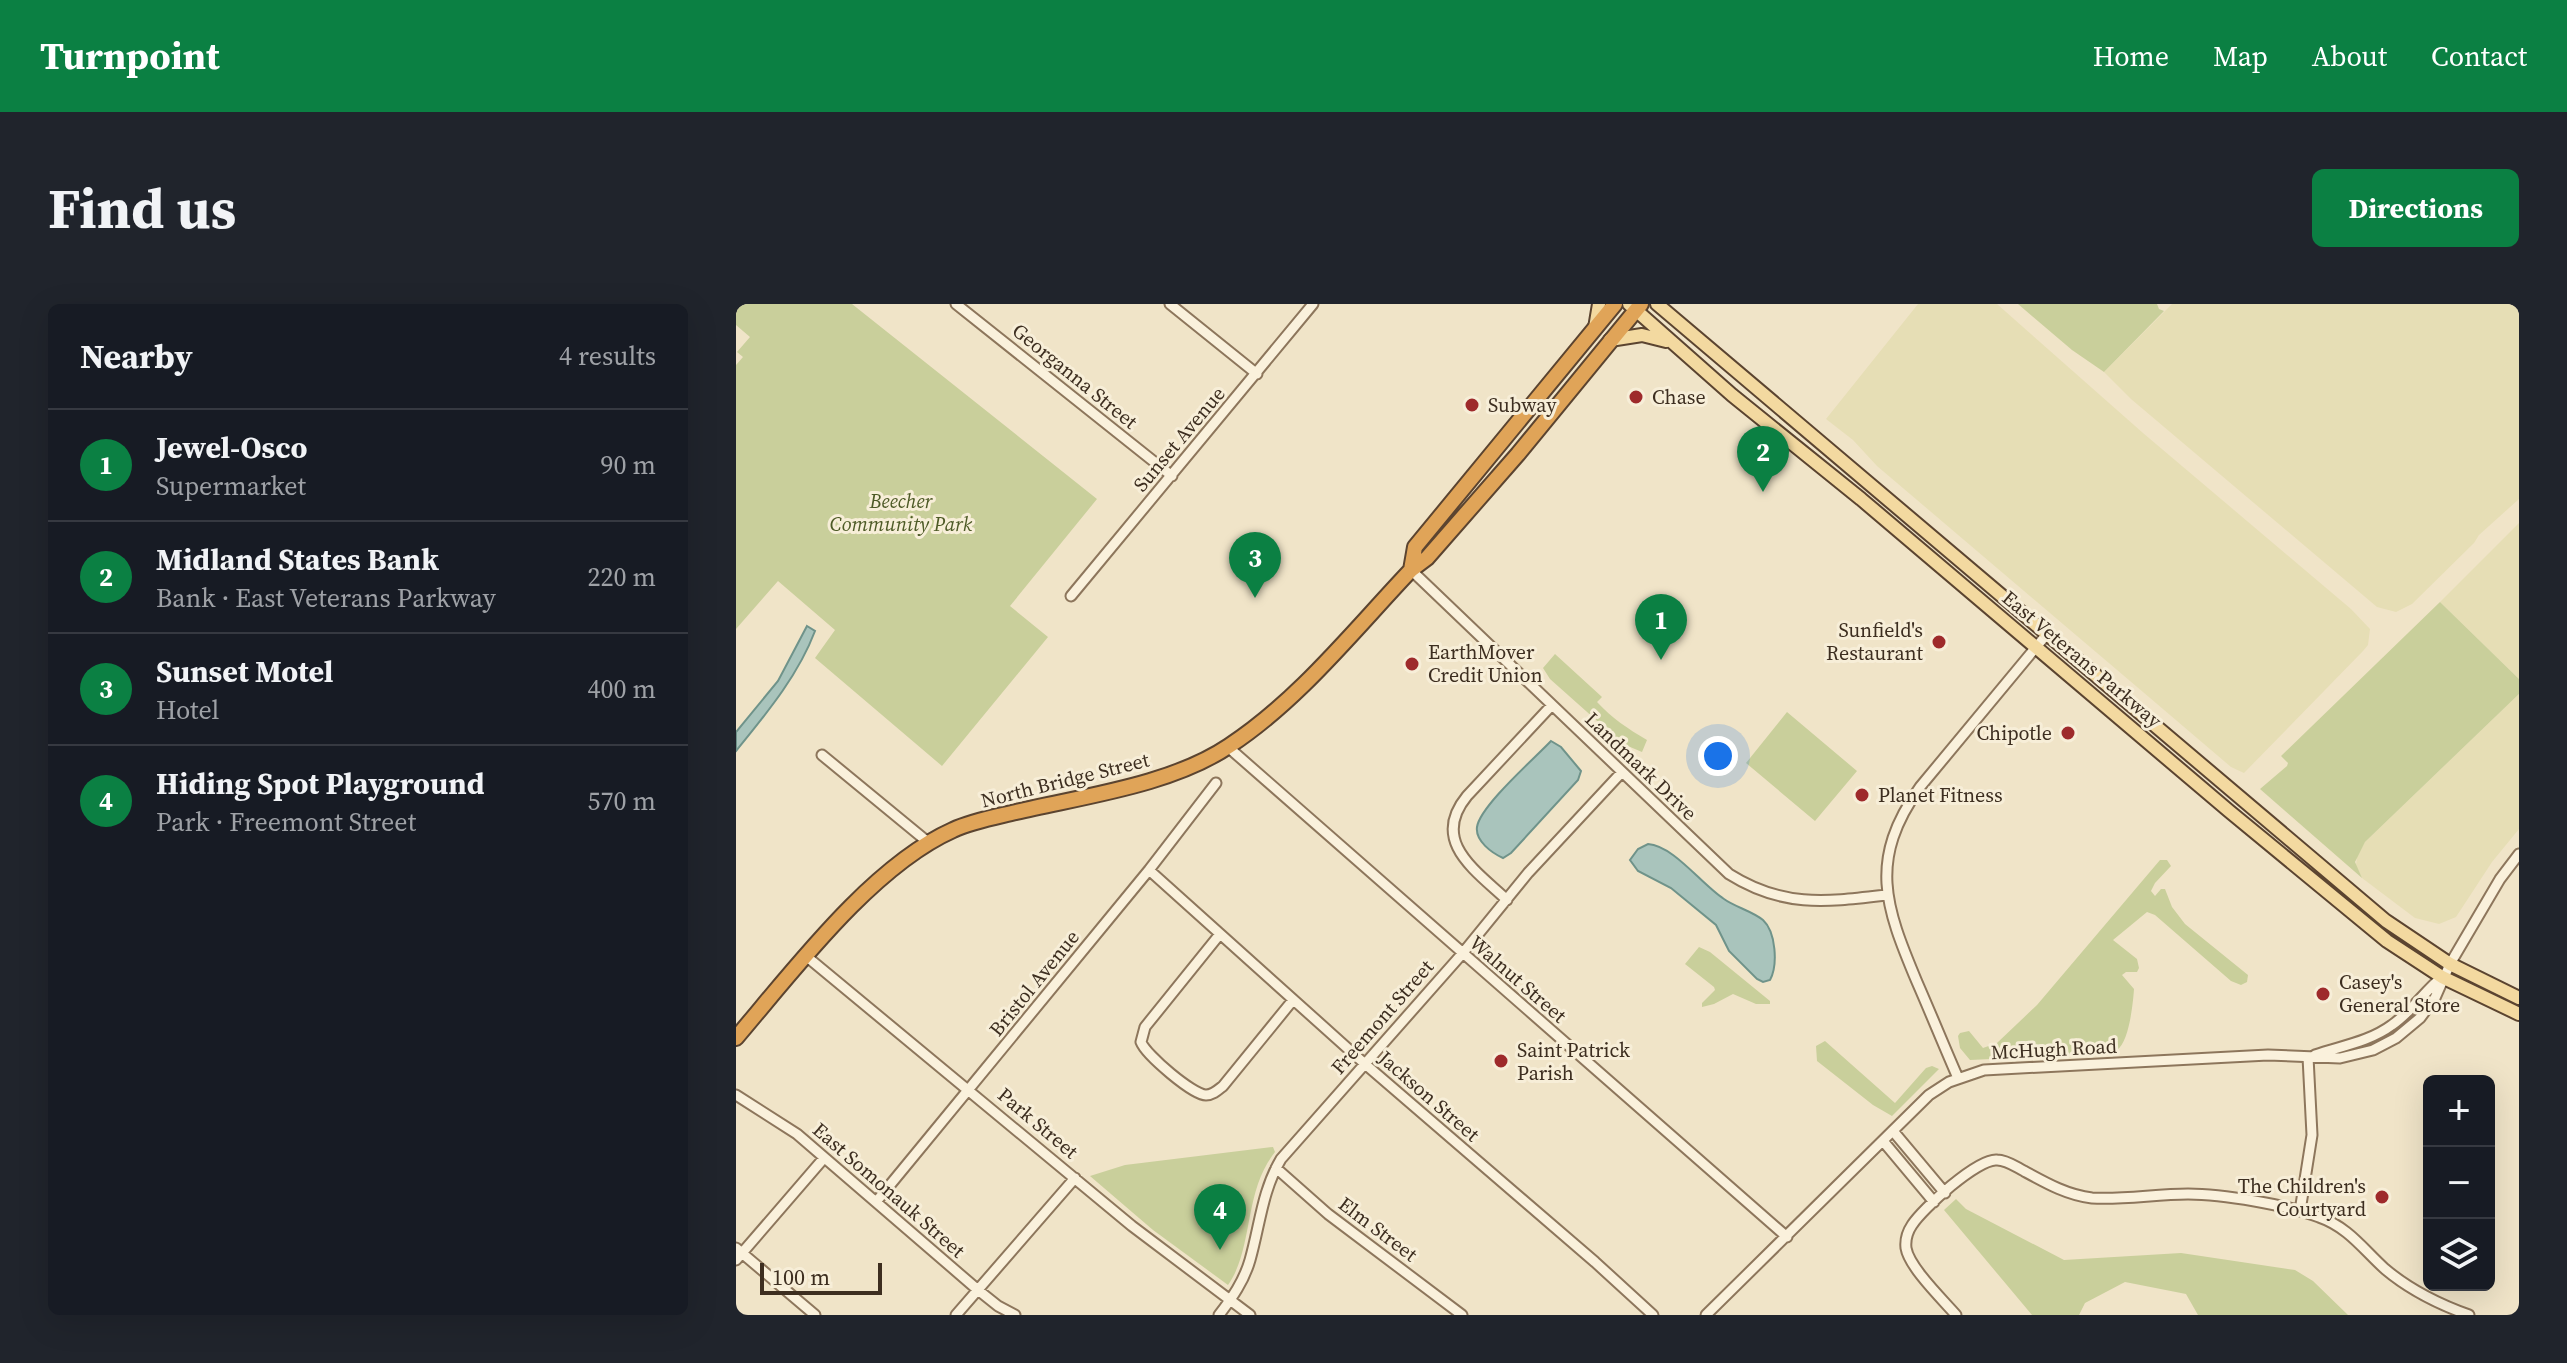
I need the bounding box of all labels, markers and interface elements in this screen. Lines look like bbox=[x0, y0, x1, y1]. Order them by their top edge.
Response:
text: Turnpoint bbox=[40, 30, 220, 82]
text: Home bbox=[2093, 37, 2169, 75]
text: Map bbox=[2213, 37, 2268, 75]
text: About bbox=[2312, 37, 2387, 75]
text: Contact bbox=[2431, 37, 2527, 75]
button: Directions bbox=[2312, 169, 2519, 247]
text: Find us bbox=[48, 170, 236, 247]
street label: Georganna Street bbox=[1006, 317, 1144, 436]
text: Nearby bbox=[80, 333, 193, 379]
text: 4 results bbox=[559, 338, 656, 374]
street label: Sunset Avenue bbox=[1127, 380, 1231, 498]
place label: Chase bbox=[1652, 383, 1706, 411]
marker: Chase bbox=[1627, 388, 1645, 406]
place label: Subway bbox=[1488, 391, 1557, 419]
marker: Subway bbox=[1463, 396, 1481, 414]
pin: 2 bbox=[1737, 426, 1789, 492]
text: Jewel-Osco bbox=[156, 427, 307, 468]
text: 1 bbox=[99, 447, 113, 483]
text: 90 m bbox=[601, 447, 656, 483]
text: Supermarket bbox=[156, 468, 306, 504]
park label: Beecher Community Park bbox=[830, 487, 973, 538]
pin: 3 bbox=[1229, 532, 1281, 598]
text: Midland States Bank bbox=[156, 539, 439, 580]
text: 2 bbox=[99, 559, 113, 595]
text: 220 m bbox=[588, 559, 656, 595]
text: Bank · East Veterans Parkway bbox=[156, 580, 496, 616]
street label: East Veterans Parkway bbox=[1996, 584, 2168, 735]
pin: 1 bbox=[1635, 594, 1687, 660]
place label: Sunfield's Restaurant bbox=[1826, 616, 1923, 667]
marker: Sunfield's Restaurant bbox=[1930, 633, 1948, 651]
place label: EarthMover Credit Union bbox=[1428, 638, 1543, 689]
text: Sunset Motel bbox=[156, 651, 333, 692]
marker: EarthMover Credit Union bbox=[1403, 655, 1421, 673]
text: 3 bbox=[99, 671, 113, 707]
text: 400 m bbox=[588, 671, 656, 707]
text: Hotel bbox=[156, 692, 219, 728]
street label: Landmark Drive bbox=[1579, 705, 1703, 827]
place label: Chipotle bbox=[1977, 719, 2052, 747]
marker: Chipotle bbox=[2059, 724, 2077, 742]
your location bbox=[1698, 736, 1738, 776]
street label: North Bridge Street bbox=[978, 745, 1152, 814]
text: Hiding Spot Playground bbox=[156, 763, 484, 804]
place label: Planet Fitness bbox=[1878, 781, 2003, 809]
text: 4 bbox=[99, 783, 113, 819]
text: 570 m bbox=[588, 783, 656, 819]
marker: Planet Fitness bbox=[1853, 786, 1871, 804]
text: Park · Freemont Street bbox=[156, 804, 416, 840]
street label: Bristol Avenue bbox=[982, 924, 1086, 1042]
street label: Walnut Street bbox=[1463, 929, 1573, 1029]
street label: Freemont Street bbox=[1324, 953, 1440, 1080]
place label: Casey's General Store bbox=[2339, 968, 2460, 1019]
marker: Casey's General Store bbox=[2314, 985, 2332, 1003]
street label: McHugh Road bbox=[1990, 1032, 2118, 1066]
place label: Saint Patrick Parish bbox=[1517, 1036, 1630, 1087]
street label: Jackson Street bbox=[1372, 1044, 1486, 1148]
marker: Saint Patrick Parish bbox=[1492, 1052, 1510, 1070]
map controls bbox=[2423, 1075, 2495, 1291]
button: + bbox=[2423, 1075, 2495, 1147]
street label: Park Street bbox=[992, 1081, 1085, 1165]
street label: East Somonauk Street bbox=[807, 1116, 972, 1264]
button: − bbox=[2423, 1147, 2495, 1219]
place label: The Children's Courtyard bbox=[2238, 1172, 2367, 1223]
pin: 4 bbox=[1194, 1184, 1246, 1250]
marker: The Children's Courtyard bbox=[2373, 1188, 2391, 1206]
street label: Elm Street bbox=[1333, 1190, 1424, 1268]
button: layers bbox=[2423, 1219, 2495, 1291]
scale bar bbox=[760, 1259, 882, 1295]
text: 100 m bbox=[772, 1262, 830, 1292]

